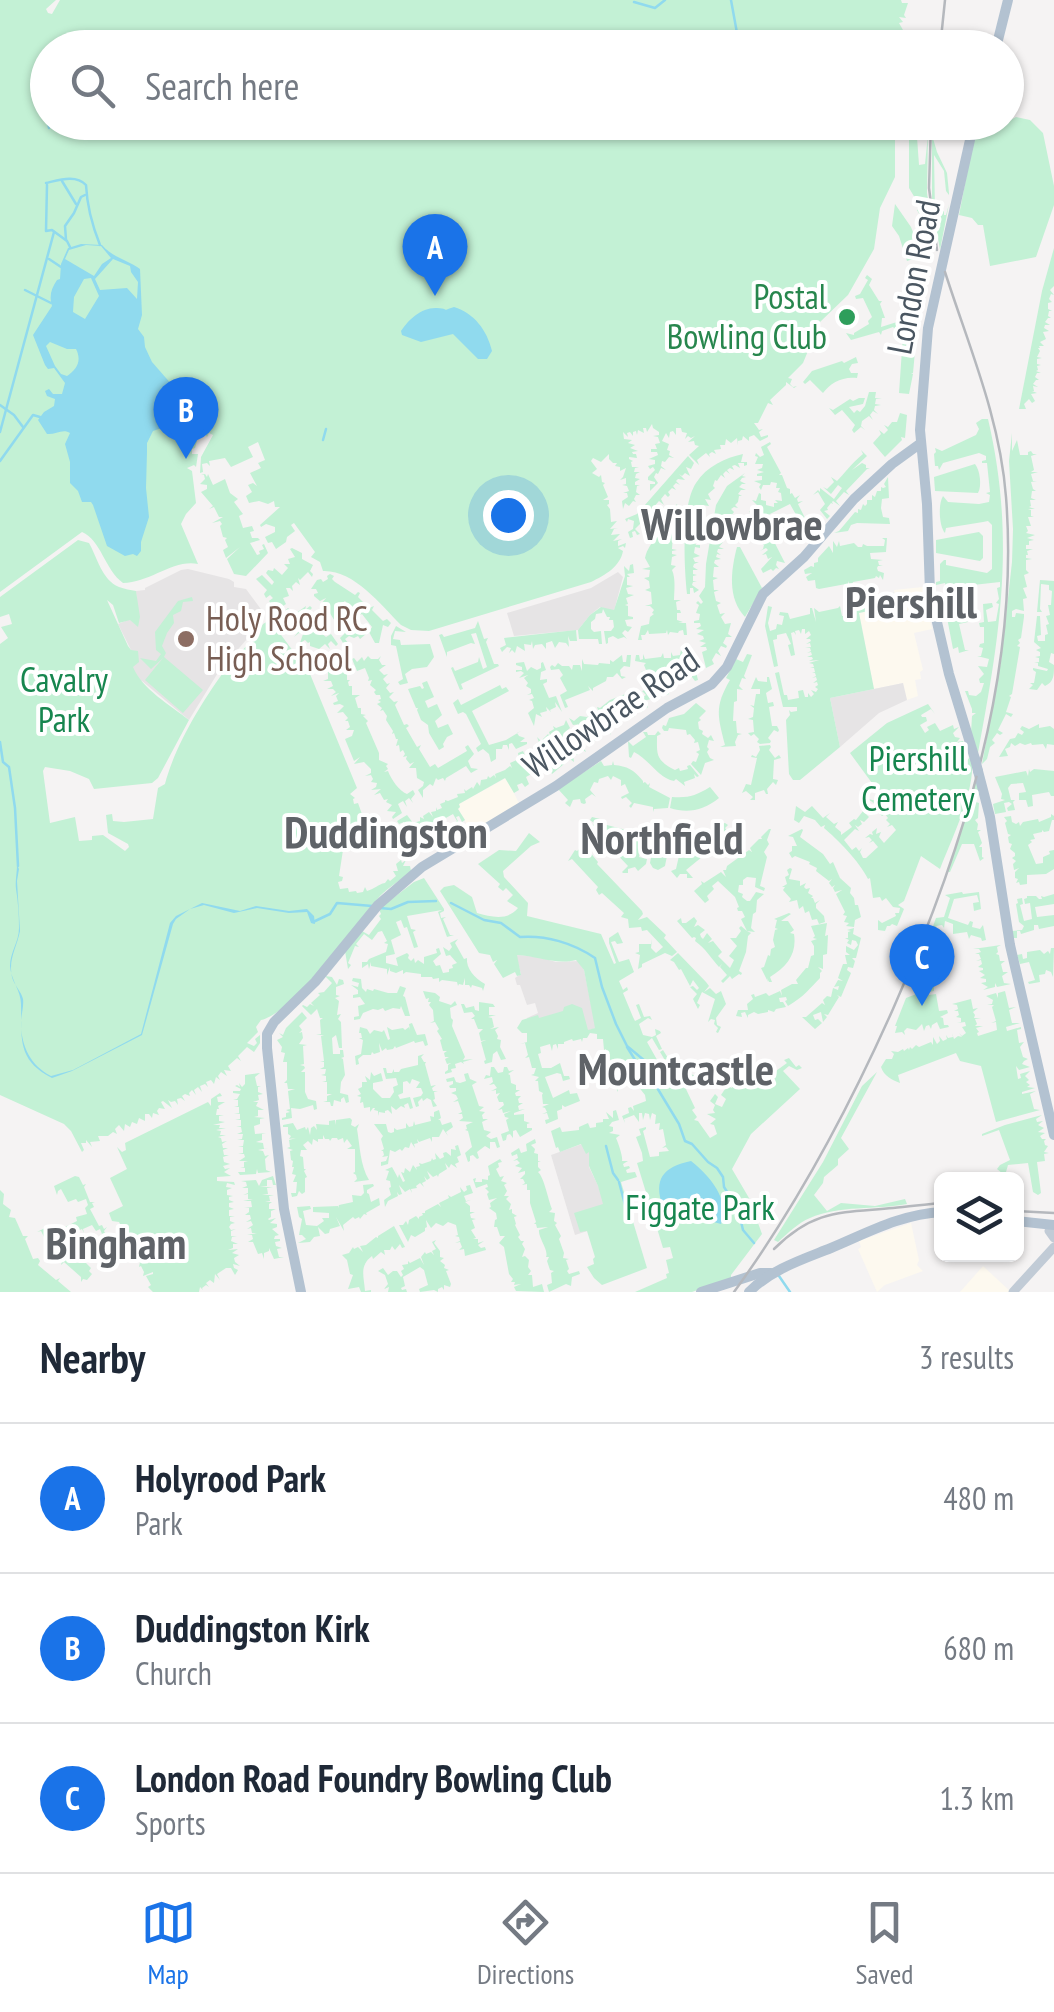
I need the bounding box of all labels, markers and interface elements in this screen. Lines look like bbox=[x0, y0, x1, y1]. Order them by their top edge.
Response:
search box bbox=[30, 30, 1024, 140]
icon: search bbox=[65, 58, 120, 113]
text: Search here bbox=[145, 61, 299, 110]
street label: London Road bbox=[876, 196, 951, 358]
pin: A bbox=[402, 214, 468, 296]
place label: Postal Bowling Club bbox=[667, 273, 827, 359]
marker: Postal Bowling Club bbox=[836, 306, 858, 328]
pin: B bbox=[154, 376, 218, 459]
your location bbox=[483, 490, 534, 541]
district label: Willowbrae bbox=[640, 494, 823, 552]
district label: Piershill bbox=[845, 572, 978, 630]
place label: Holy Rood RC High School bbox=[206, 595, 368, 681]
marker: Holy Rood RC High School bbox=[175, 628, 197, 650]
street label: Willowbrae Road bbox=[513, 636, 708, 788]
park label: Cavalry Park bbox=[20, 656, 109, 742]
park label: Piershill Cemetery bbox=[861, 735, 975, 821]
district label: Duddingston bbox=[284, 802, 488, 860]
district label: Northfield bbox=[581, 808, 743, 866]
pin: C bbox=[890, 924, 954, 1006]
district label: Mountcastle bbox=[578, 1039, 774, 1097]
map controls bbox=[934, 1172, 1024, 1262]
button: layers bbox=[934, 1172, 1024, 1262]
park label: Figgate Park bbox=[625, 1184, 775, 1230]
district label: Bingham bbox=[46, 1213, 186, 1271]
text: Nearby bbox=[40, 1330, 145, 1385]
text: 3 results bbox=[919, 1336, 1014, 1378]
text: Holyrood Park bbox=[135, 1453, 326, 1502]
text: A bbox=[64, 1477, 81, 1519]
text: 480 m bbox=[943, 1477, 1014, 1519]
text: Park bbox=[135, 1502, 183, 1544]
text: Duddingston Kirk bbox=[135, 1603, 370, 1652]
text: B bbox=[65, 1627, 80, 1669]
text: 680 m bbox=[943, 1627, 1014, 1669]
text: Church bbox=[135, 1652, 212, 1694]
text: London Road Foundry Bowling Club bbox=[135, 1753, 612, 1802]
text: C bbox=[65, 1777, 80, 1819]
text: 1.3 km bbox=[939, 1777, 1014, 1819]
text: Sports bbox=[135, 1802, 206, 1844]
tab: Map bbox=[141, 1895, 196, 1992]
tab: Directions bbox=[477, 1895, 574, 1992]
tab: Saved bbox=[856, 1895, 913, 1992]

